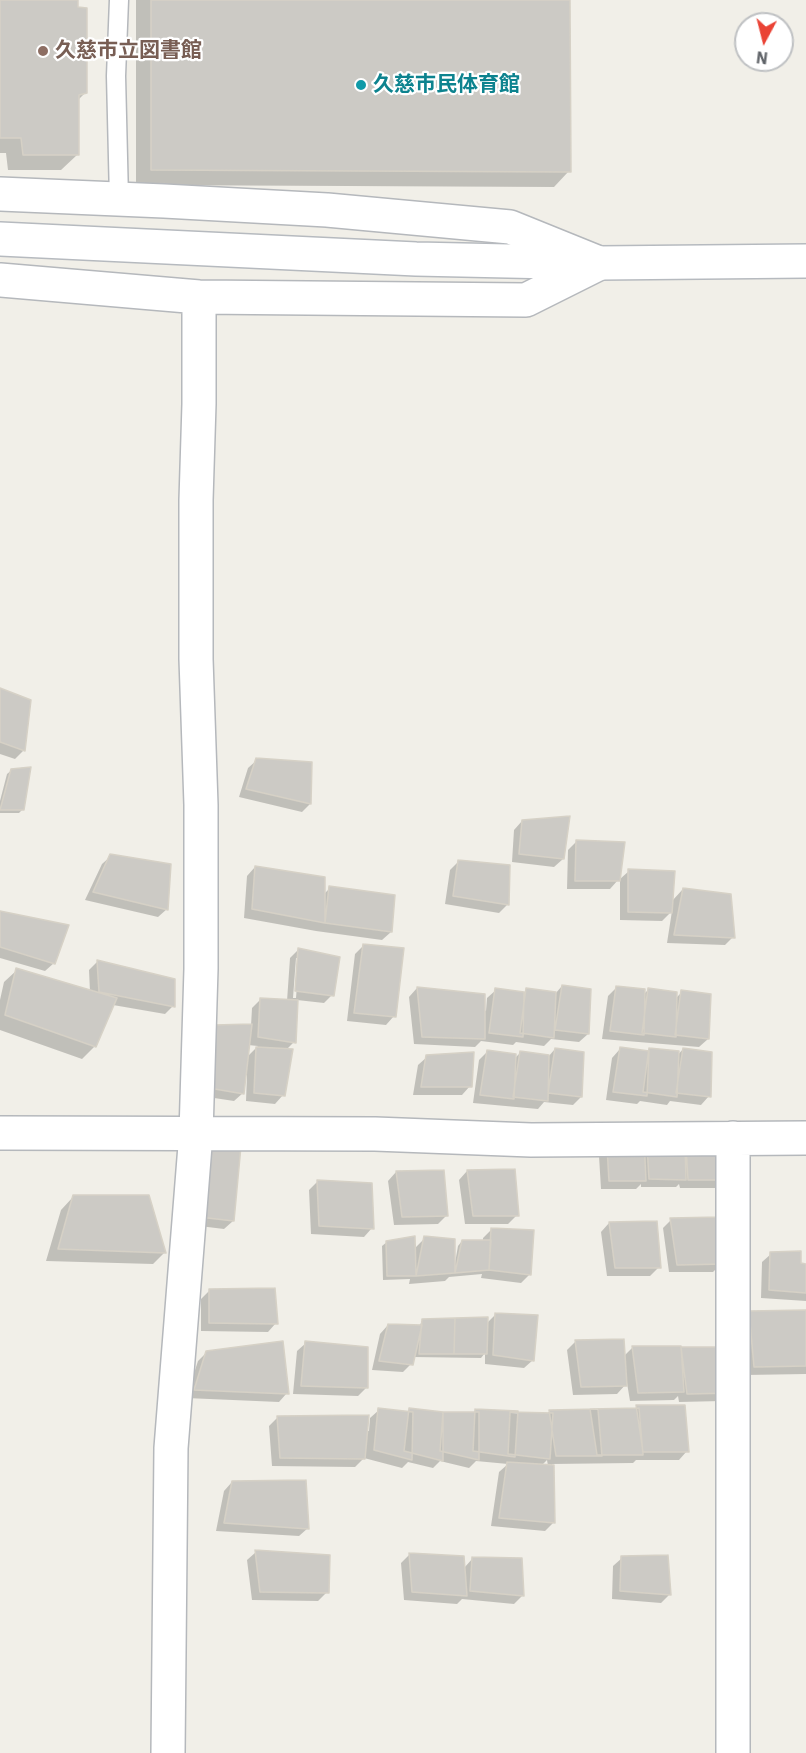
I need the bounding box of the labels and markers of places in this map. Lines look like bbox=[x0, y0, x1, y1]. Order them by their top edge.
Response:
place label: 久慈市立図書館 bbox=[55, 38, 202, 64]
marker: 久慈市立図書館 bbox=[36, 44, 50, 58]
place label: 久慈市民体育館 bbox=[373, 72, 520, 98]
marker: 久慈市民体育館 bbox=[354, 78, 368, 92]

